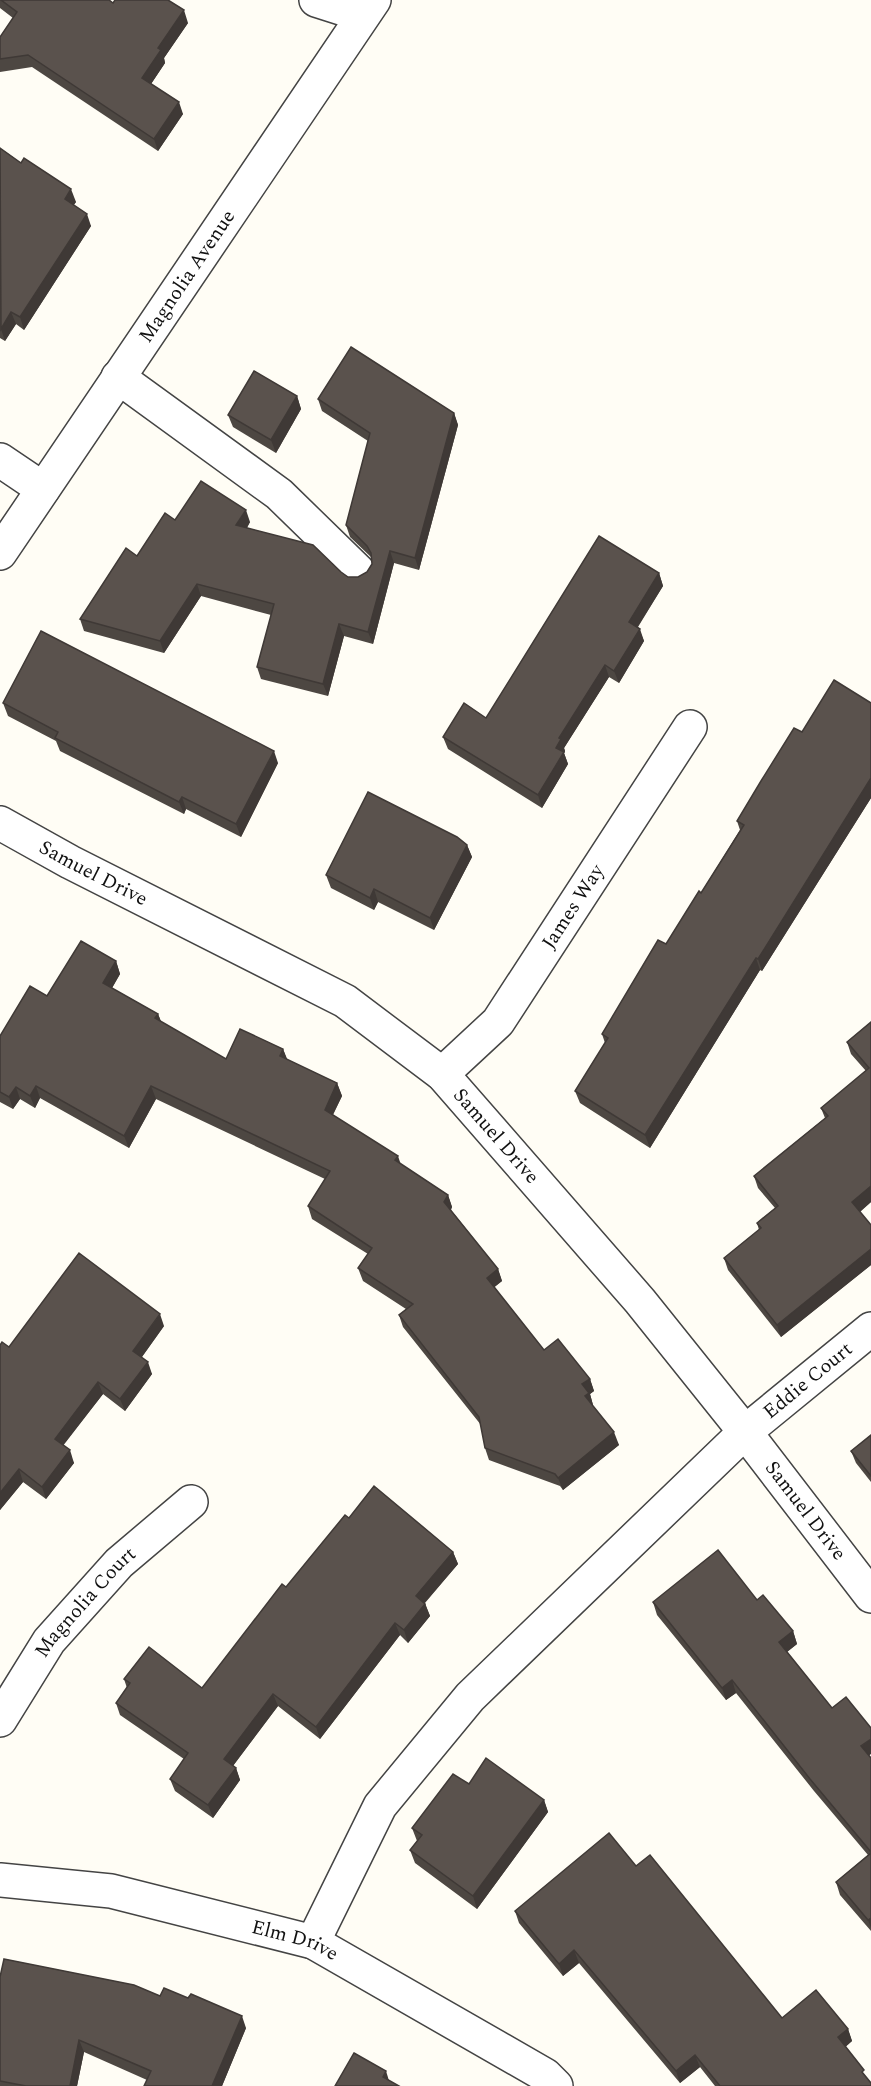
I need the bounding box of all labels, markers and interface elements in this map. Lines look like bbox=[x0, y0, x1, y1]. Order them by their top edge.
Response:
street label: Magnolia Avenue bbox=[131, 204, 243, 349]
street label: Samuel Drive bbox=[33, 833, 153, 914]
street label: James Way bbox=[534, 857, 613, 955]
street label: Samuel Drive bbox=[446, 1081, 546, 1191]
street label: Eddie Court bbox=[757, 1335, 859, 1426]
street label: Samuel Drive bbox=[757, 1454, 854, 1567]
street label: Magnolia Court bbox=[27, 1540, 143, 1664]
street label: Elm Drive bbox=[248, 1912, 344, 1969]

